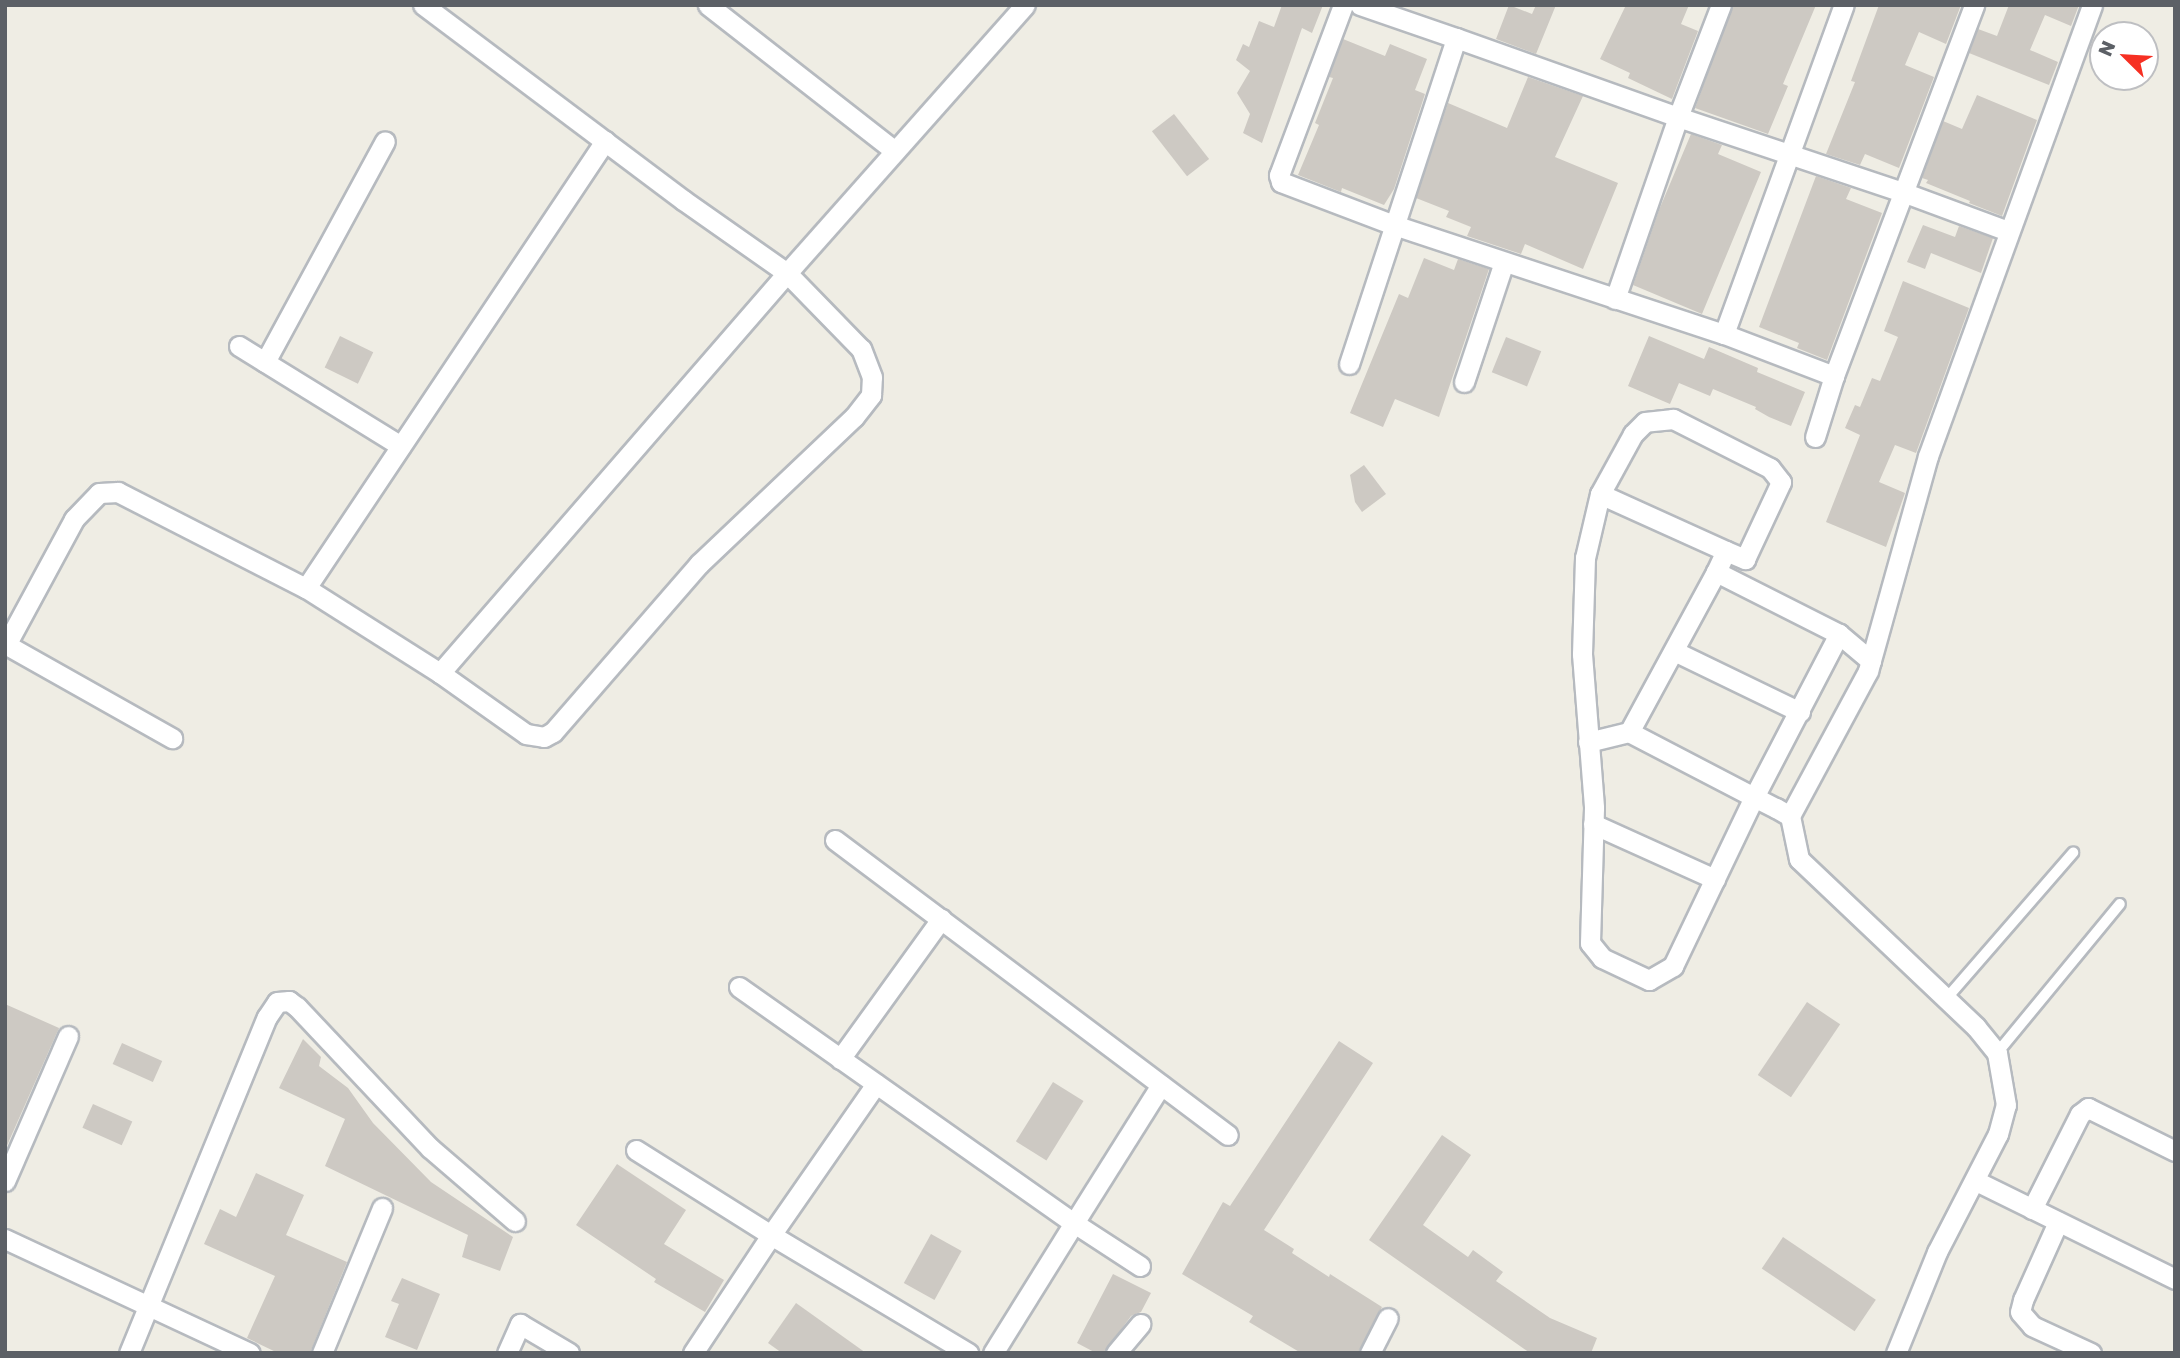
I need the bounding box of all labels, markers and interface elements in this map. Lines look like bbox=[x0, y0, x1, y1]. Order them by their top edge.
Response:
north arrow bbox=[2089, 21, 2159, 91]
text: N bbox=[2093, 37, 2120, 59]

